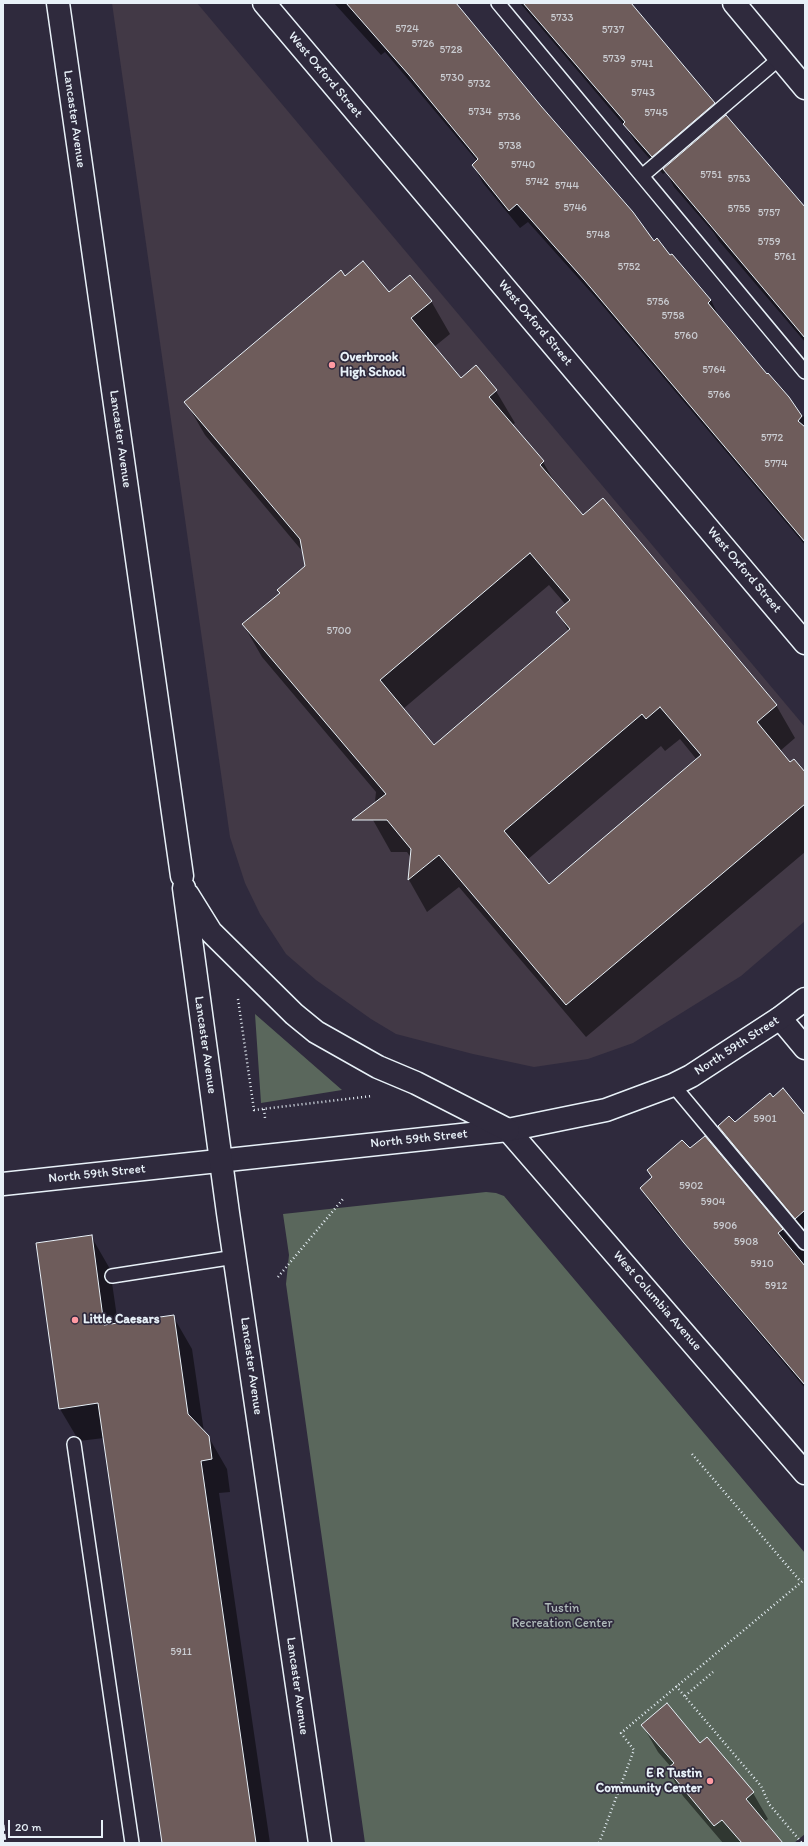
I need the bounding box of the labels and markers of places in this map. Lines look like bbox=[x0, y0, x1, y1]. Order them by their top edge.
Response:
place label: Overbrook High School bbox=[340, 350, 406, 381]
marker: Overbrook High School bbox=[327, 360, 337, 370]
place label: Little Caesars bbox=[83, 1312, 160, 1328]
marker: Little Caesars bbox=[70, 1315, 80, 1325]
place label: E R Tustin Community Center bbox=[596, 1766, 702, 1797]
marker: E R Tustin Community Center bbox=[705, 1776, 715, 1786]

